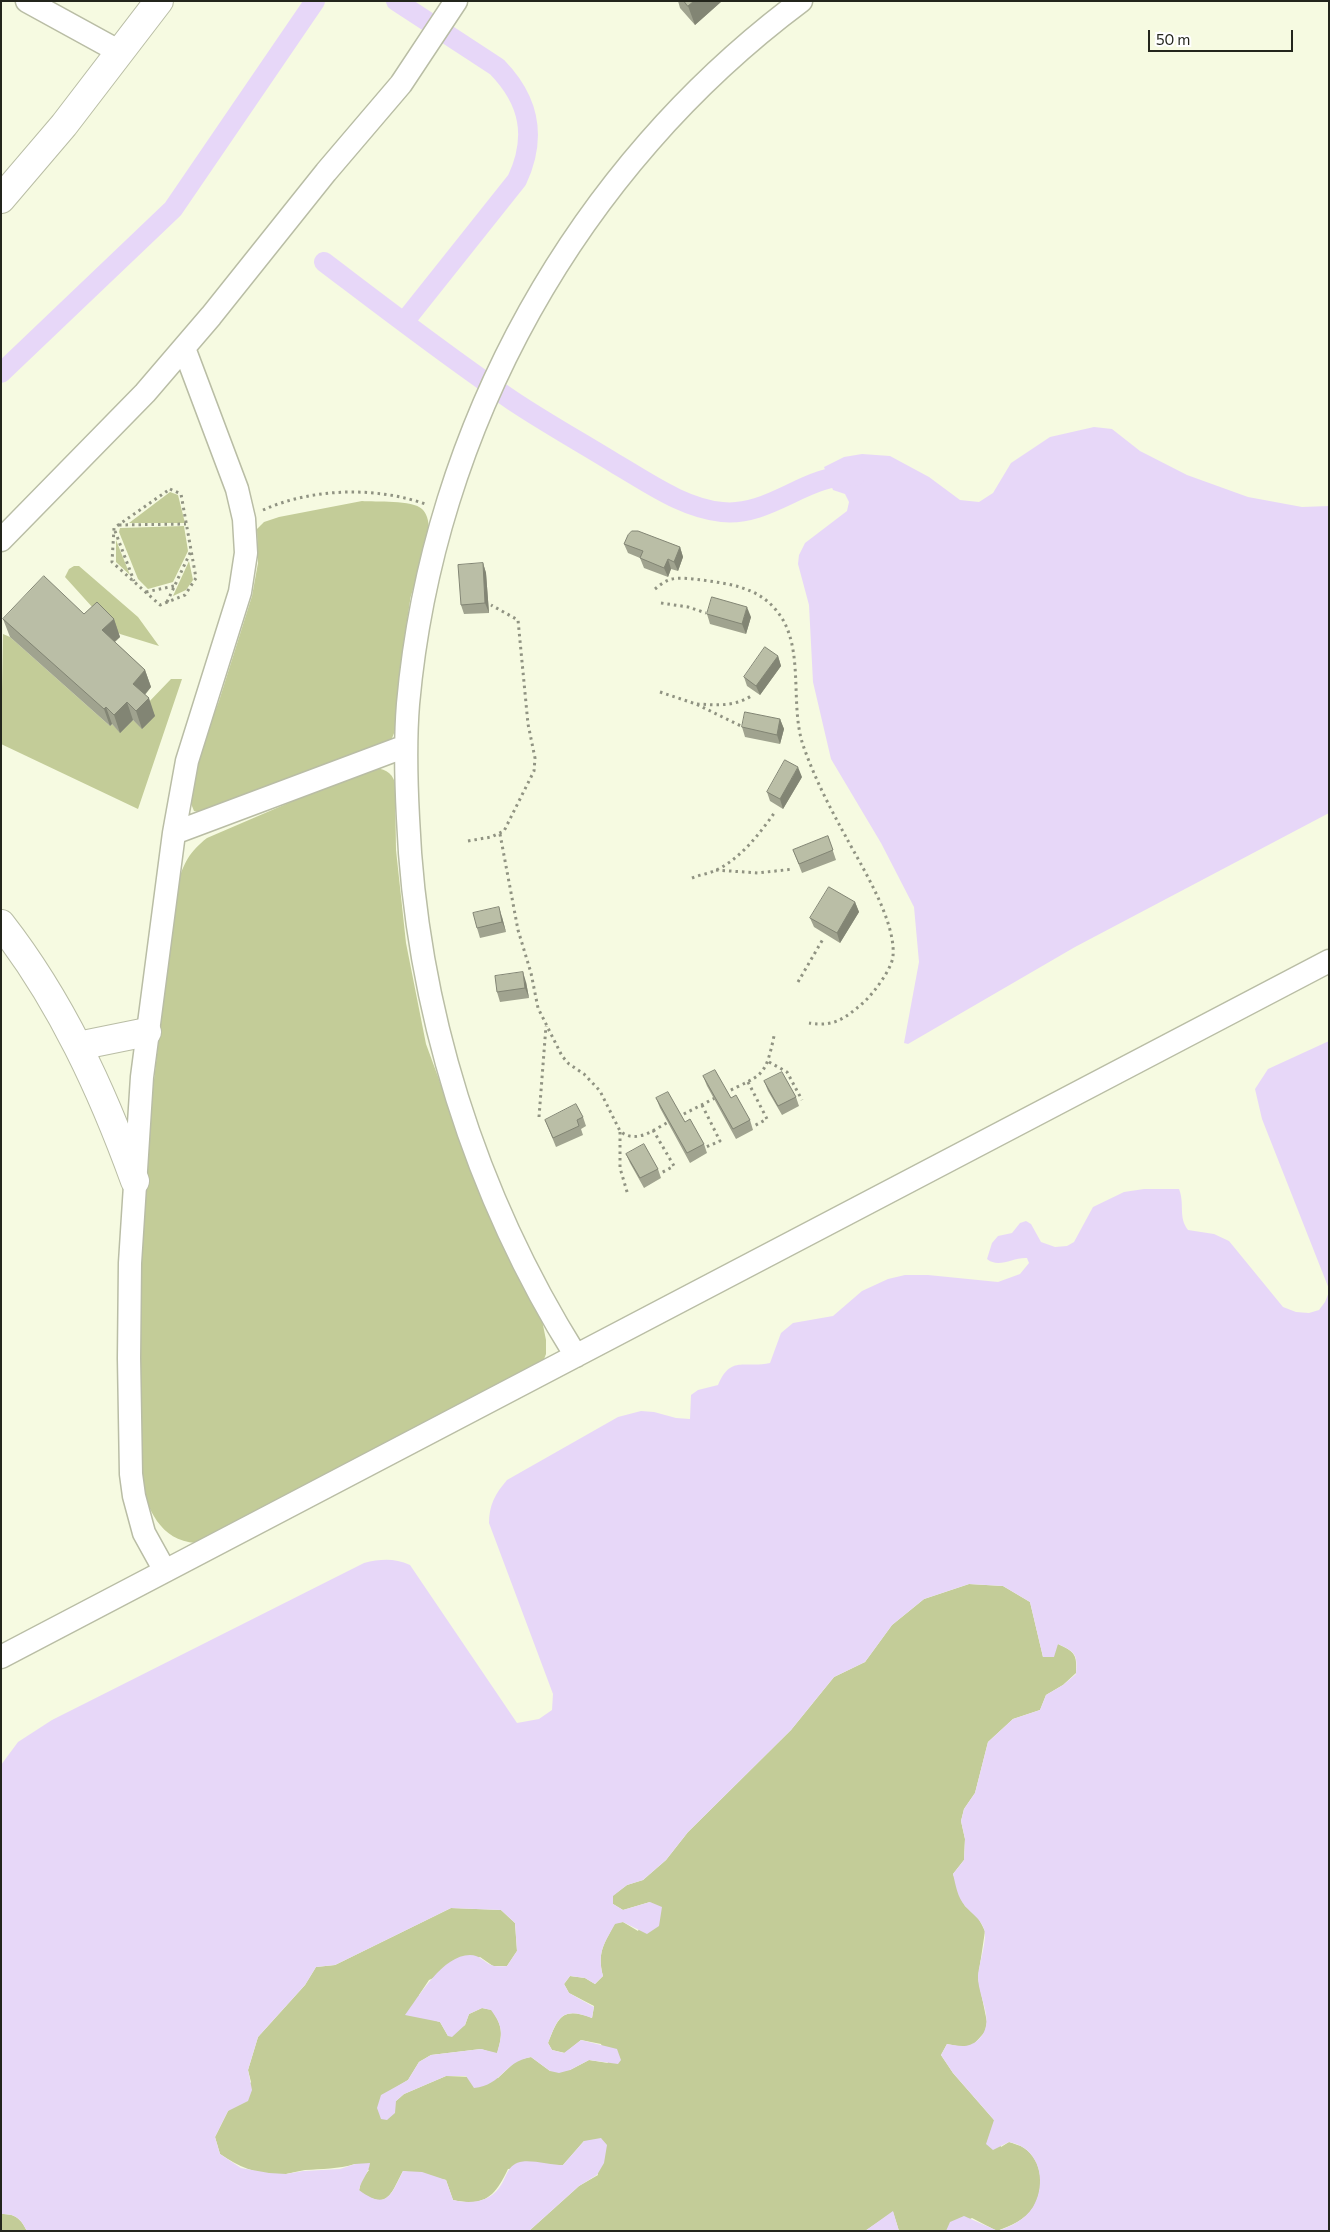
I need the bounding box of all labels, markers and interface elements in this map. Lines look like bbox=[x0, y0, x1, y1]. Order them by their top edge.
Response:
scale bar bbox=[1150, 20, 1295, 52]
text: 50 m bbox=[1156, 30, 1190, 48]

